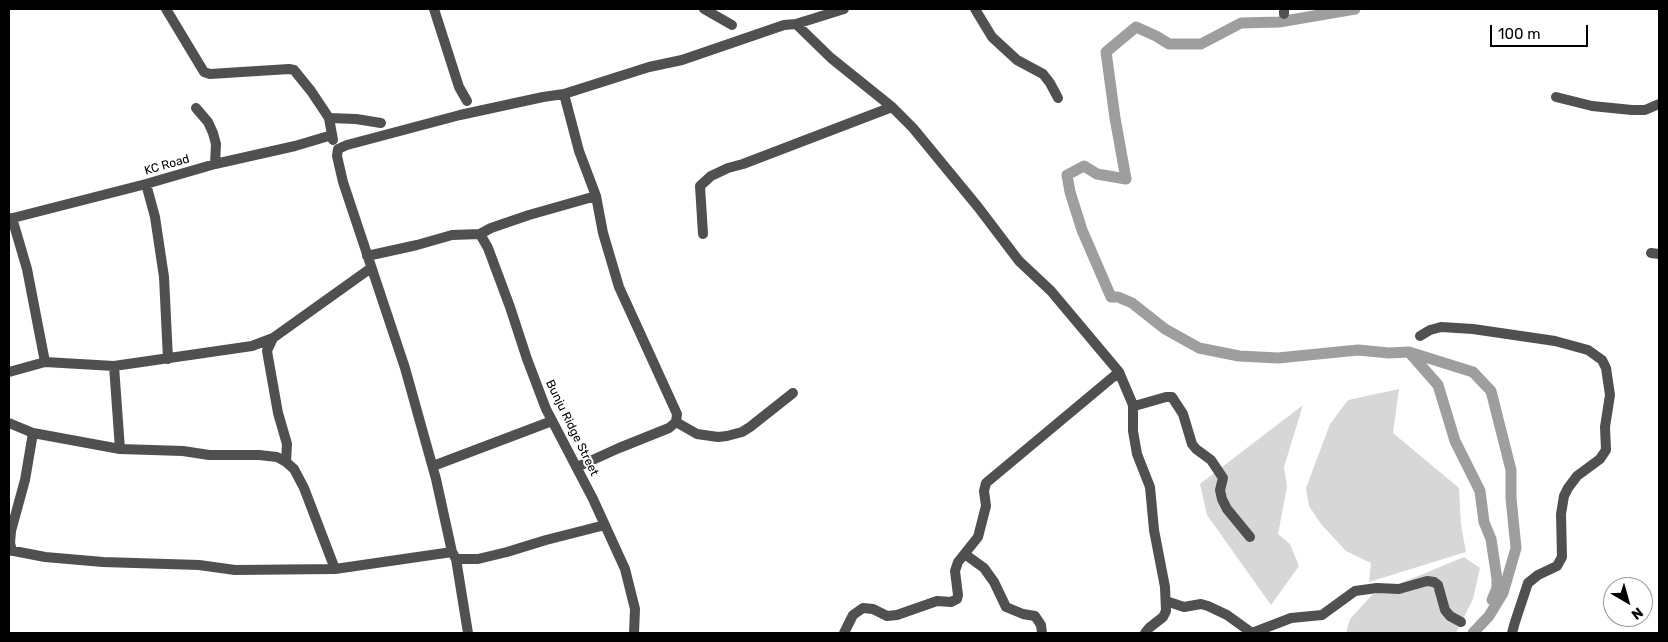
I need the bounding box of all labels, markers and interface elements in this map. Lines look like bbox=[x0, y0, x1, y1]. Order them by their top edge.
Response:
scale bar bbox=[1493, 15, 1590, 47]
text: 100 m bbox=[1498, 25, 1540, 43]
street label: KC Road bbox=[143, 152, 191, 178]
street label: Bunju Ridge Street bbox=[542, 378, 602, 478]
north arrow bbox=[1603, 577, 1653, 627]
text: N bbox=[1628, 604, 1646, 623]

